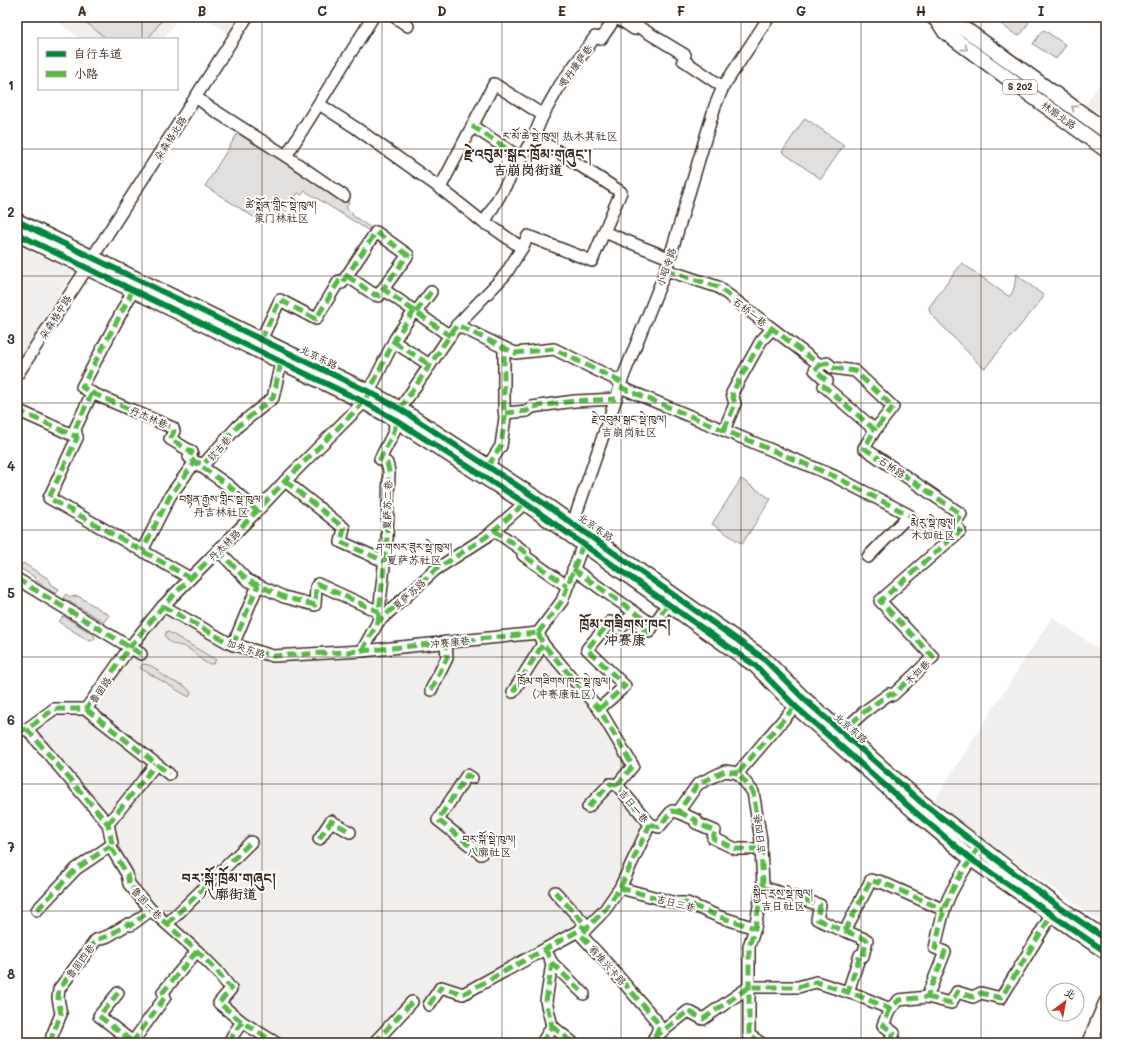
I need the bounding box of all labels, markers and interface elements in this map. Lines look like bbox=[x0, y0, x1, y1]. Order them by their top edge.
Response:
text: A bbox=[77, 2, 87, 19]
text: B bbox=[198, 2, 207, 19]
text: C bbox=[317, 2, 327, 19]
text: D bbox=[437, 2, 447, 19]
text: E bbox=[558, 2, 566, 19]
text: F bbox=[677, 2, 685, 19]
text: G bbox=[796, 2, 806, 19]
text: H bbox=[916, 2, 926, 19]
text: I bbox=[1038, 2, 1045, 19]
legend bbox=[38, 38, 178, 90]
street label: 噶丹康萨巷 bbox=[555, 41, 596, 90]
one-way arrow bbox=[961, 43, 968, 50]
text: 自行车道 bbox=[74, 45, 122, 61]
text: 小路 bbox=[74, 65, 98, 81]
text: 1 bbox=[8, 76, 14, 93]
road number: S 202 bbox=[1003, 80, 1037, 94]
street label: 林廓北路 bbox=[1039, 98, 1079, 132]
one-way arrow bbox=[1072, 106, 1079, 113]
street label: 朵森格北路 bbox=[151, 113, 189, 163]
district label: ར་མོ་ཆེ་སྡེ་ཁུལ། 热木其社区 bbox=[502, 127, 618, 146]
district label: རྗེ་འབུམ་སྒང་ཁྲོམ་གཞུང་། 吉崩岗街道 bbox=[464, 143, 592, 179]
district label: ཚེ་སྨོན་གླིང་སྡེ་ཁུལ། 策门林社区 bbox=[246, 197, 317, 225]
text: 2 bbox=[7, 203, 15, 220]
street label: 小昭寺路 bbox=[653, 246, 679, 288]
street label: 朵森格中路 bbox=[36, 292, 74, 342]
street label: 石桥一巷 bbox=[730, 294, 771, 330]
text: 3 bbox=[7, 330, 15, 347]
street label: 北京东路 bbox=[298, 342, 340, 372]
street label: 丹杰林巷 bbox=[128, 403, 171, 432]
district label: རྗེ་འབུམ་སྒང་སྡེ་ཁུལ། 吉崩岗社区 bbox=[592, 411, 667, 439]
street label: 钦古巷 bbox=[204, 431, 235, 464]
street label: 石桥路 bbox=[876, 453, 908, 481]
text: 4 bbox=[7, 457, 15, 474]
street label: 夏萨苏二巷 bbox=[379, 479, 395, 530]
district label: བསྟན་རྒྱས་གླིང་སྡེ་ཁུལ། 丹吉林社区 bbox=[179, 491, 264, 519]
street label: 北京东路 bbox=[576, 510, 616, 544]
district label: རྨེ་རུ་སྡེ་ཁུལ། 木如社区 bbox=[910, 514, 956, 542]
street label: 丹杰林路 bbox=[205, 526, 243, 564]
district label: ཤ་གསར་ཟུར་སྡེ་ཁུལ། 夏萨苏社区 bbox=[375, 539, 453, 567]
street label: 夏萨苏路 bbox=[389, 575, 429, 613]
text: 5 bbox=[7, 584, 15, 601]
district label: ཁྲོམ་གཟིགས་ཁང། 冲赛康 bbox=[579, 613, 671, 649]
street label: 冲赛康巷 bbox=[428, 633, 472, 651]
street label: 加央东路 bbox=[225, 635, 267, 661]
street label: 木如巷 bbox=[901, 656, 933, 687]
district label: ཁྲོམ་གཟིགས་ཁང་སྡེ་ཁུལ། (冲赛康社区) bbox=[517, 673, 611, 701]
street label: 鲁固路 bbox=[86, 674, 114, 706]
street label: 北京东路 bbox=[831, 710, 871, 746]
text: 6 bbox=[7, 711, 15, 728]
street label: 吉日一巷 bbox=[616, 786, 653, 827]
street label: 吉日四巷 bbox=[750, 812, 768, 855]
district label: བར་སྐོ་སྡེ་ཁུལ། 八廓社区 bbox=[462, 830, 516, 859]
text: 7 bbox=[7, 838, 15, 855]
district label: བར་སྐོ་ཁྲོམ་གཞུང། 八廓街道 bbox=[182, 865, 276, 903]
street label: 鲁固一巷 bbox=[128, 884, 166, 923]
district label: སྐྱིད་རས་སྡེ་ཁུལ། 吉日社区 bbox=[753, 885, 814, 913]
street label: 吉日三巷 bbox=[655, 891, 698, 915]
street label: 鲁固四巷 bbox=[62, 940, 98, 981]
street label: 翁堆兴卡路 bbox=[586, 942, 630, 988]
text: 8 bbox=[7, 965, 15, 982]
north arrow bbox=[1045, 982, 1085, 1022]
text: 北 bbox=[1062, 984, 1079, 1002]

